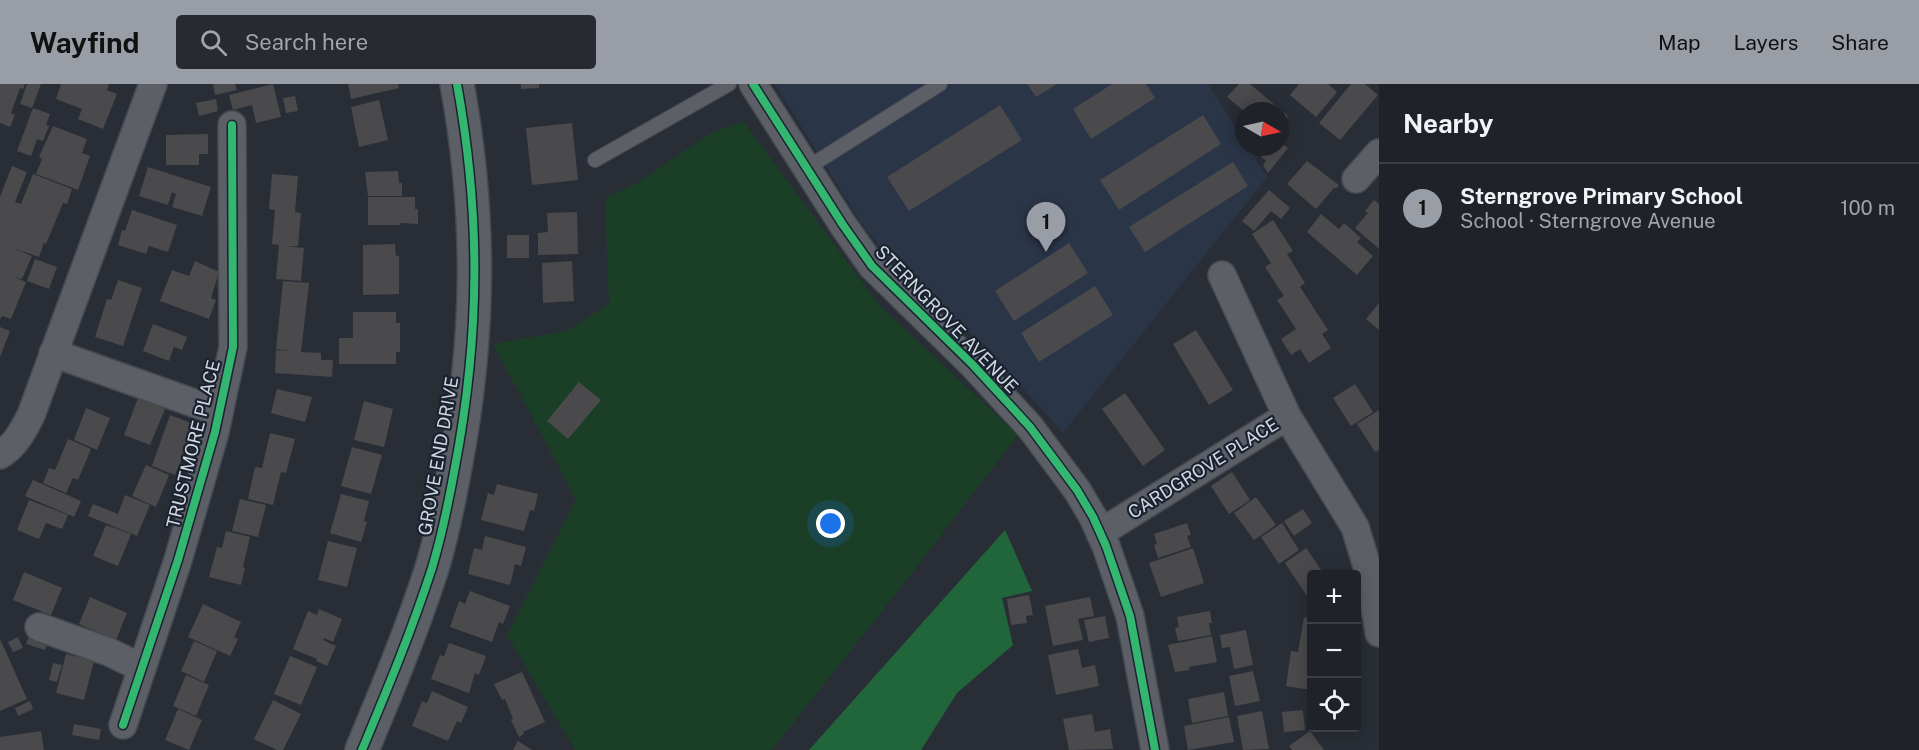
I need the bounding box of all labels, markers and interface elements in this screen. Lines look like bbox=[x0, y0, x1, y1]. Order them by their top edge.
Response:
search box bbox=[176, 15, 596, 69]
text: Wayfind bbox=[30, 26, 140, 59]
icon: search bbox=[197, 26, 230, 59]
text: Search here bbox=[245, 29, 368, 55]
text: Map bbox=[1658, 30, 1701, 55]
text: Layers bbox=[1734, 30, 1798, 55]
text: Share bbox=[1831, 30, 1889, 55]
north arrow bbox=[1235, 102, 1289, 156]
text: Nearby bbox=[1403, 108, 1493, 139]
text: Sterngrove Primary School bbox=[1460, 183, 1743, 209]
text: 1 bbox=[1418, 196, 1427, 220]
text: 100 m bbox=[1840, 196, 1895, 220]
pin: 1 bbox=[1026, 202, 1066, 252]
text: School · Sterngrove Avenue bbox=[1460, 209, 1716, 233]
street label: STERNGROVE AVENUE bbox=[871, 241, 1023, 397]
street label: TRUSTMORE PLACE bbox=[162, 358, 224, 530]
street label: GROVE END DRIVE bbox=[414, 375, 462, 537]
street label: CARDGROVE PLACE bbox=[1124, 413, 1282, 523]
your location bbox=[816, 509, 845, 538]
map controls bbox=[1307, 570, 1361, 732]
button: + bbox=[1307, 570, 1361, 624]
button: − bbox=[1307, 624, 1361, 678]
button: locate bbox=[1307, 678, 1361, 732]

